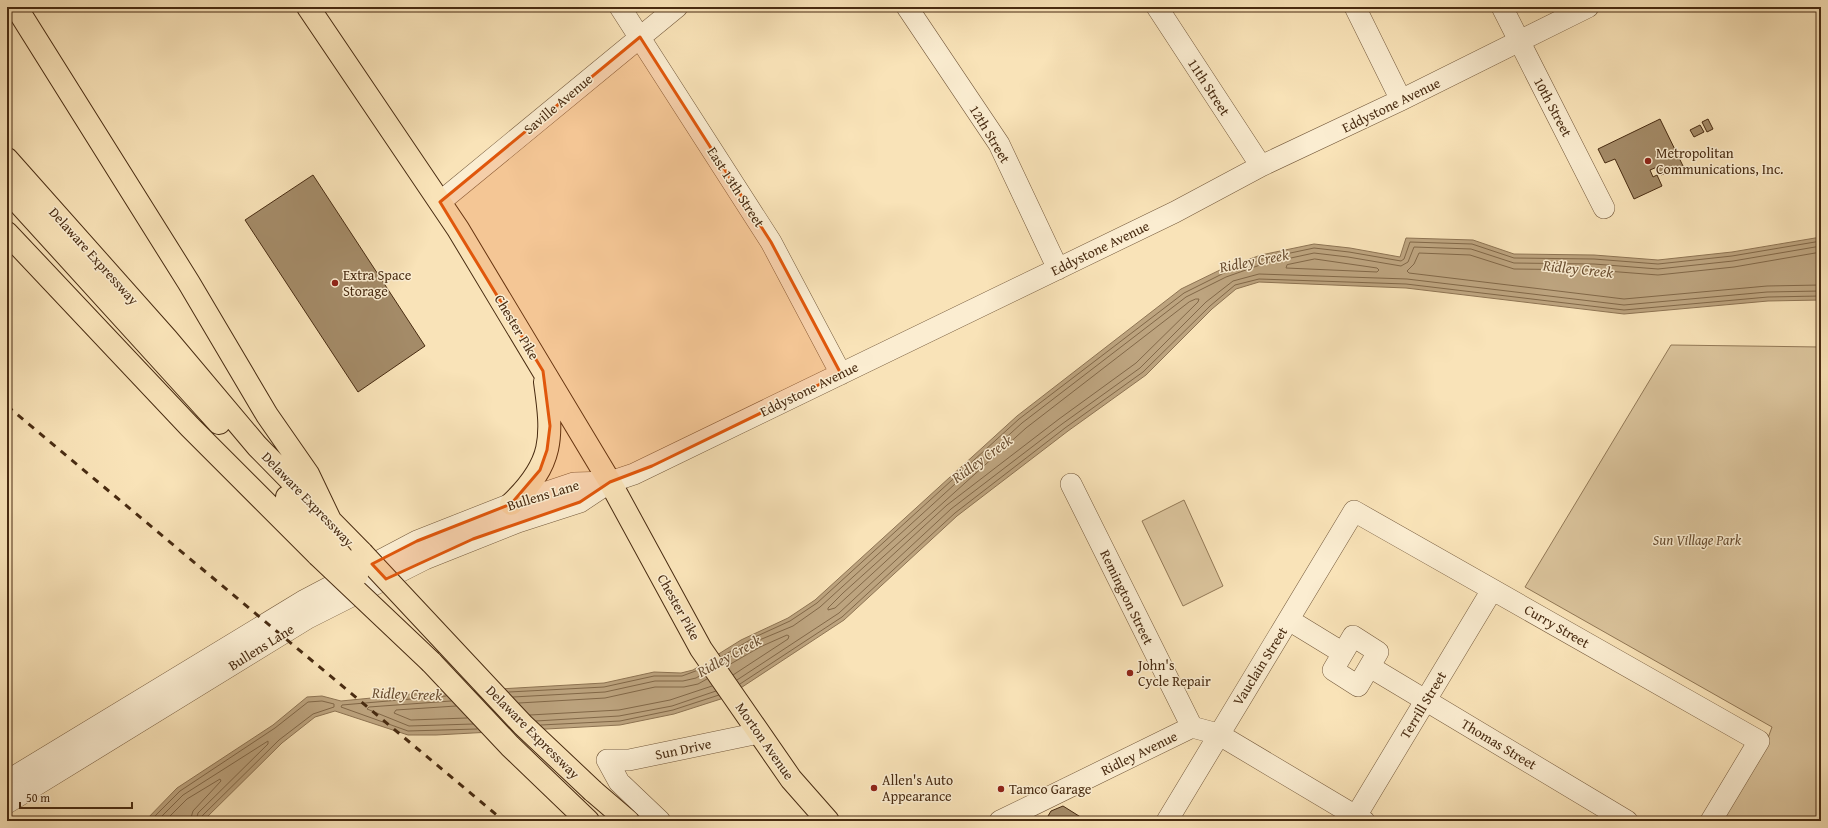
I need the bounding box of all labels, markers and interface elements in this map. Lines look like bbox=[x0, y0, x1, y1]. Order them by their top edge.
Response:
street label: 11th Street bbox=[1183, 54, 1235, 120]
street label: Saville Avenue bbox=[519, 69, 597, 139]
street label: Eddystone Avenue bbox=[1338, 72, 1444, 137]
street label: 10th Street bbox=[1529, 74, 1577, 140]
street label: 12th Street bbox=[965, 101, 1015, 167]
street label: East 13th Street bbox=[703, 143, 769, 231]
place label: Metropolitan Communications, Inc. bbox=[1656, 143, 1784, 179]
marker: Metropolitan Communications, Inc. bbox=[1643, 156, 1653, 166]
street label: Delaware Expressway bbox=[45, 203, 143, 309]
street label: Eddystone Avenue bbox=[1047, 215, 1153, 280]
water label: Ridley Creek bbox=[1216, 243, 1291, 278]
water label: Ridley Creek bbox=[1541, 254, 1614, 283]
place label: Extra Space Storage bbox=[343, 265, 412, 301]
marker: Extra Space Storage bbox=[330, 278, 340, 288]
street label: Chester Pike bbox=[490, 291, 545, 364]
street label: Eddystone Avenue bbox=[756, 356, 862, 421]
water label: Ridley Creek bbox=[946, 429, 1016, 488]
street label: Delaware Expressway bbox=[257, 447, 359, 551]
street label: Bullens Lane bbox=[505, 474, 582, 515]
park label: Sun Village Park bbox=[1653, 530, 1742, 550]
street label: Remington Street bbox=[1095, 546, 1159, 648]
street label: Chester Pike bbox=[653, 570, 706, 644]
street label: Curry Street bbox=[1521, 599, 1593, 653]
street label: Bullens Lane bbox=[224, 619, 298, 675]
street label: Vauclain Street bbox=[1228, 623, 1292, 709]
water label: Ridley Creek bbox=[692, 629, 765, 682]
place label: John's Cycle Repair bbox=[1136, 655, 1211, 691]
street label: Terrill Street bbox=[1395, 667, 1451, 743]
marker: John's Cycle Repair bbox=[1125, 668, 1135, 678]
street label: Delaware Expressway bbox=[482, 681, 584, 783]
water label: Ridley Creek bbox=[371, 682, 443, 705]
street label: Morton Avenue bbox=[731, 698, 799, 784]
street label: Thomas Street bbox=[1457, 714, 1541, 774]
street label: Ridley Avenue bbox=[1097, 726, 1181, 780]
street label: Sun Drive bbox=[653, 733, 713, 765]
place label: Allen's Auto Appearance bbox=[882, 770, 953, 806]
place label: Tamco Garage bbox=[1009, 779, 1092, 799]
marker: Allen's Auto Appearance bbox=[869, 783, 879, 793]
scale bar bbox=[20, 784, 132, 810]
marker: Tamco Garage bbox=[996, 784, 1006, 794]
text: 50 m bbox=[26, 789, 50, 806]

